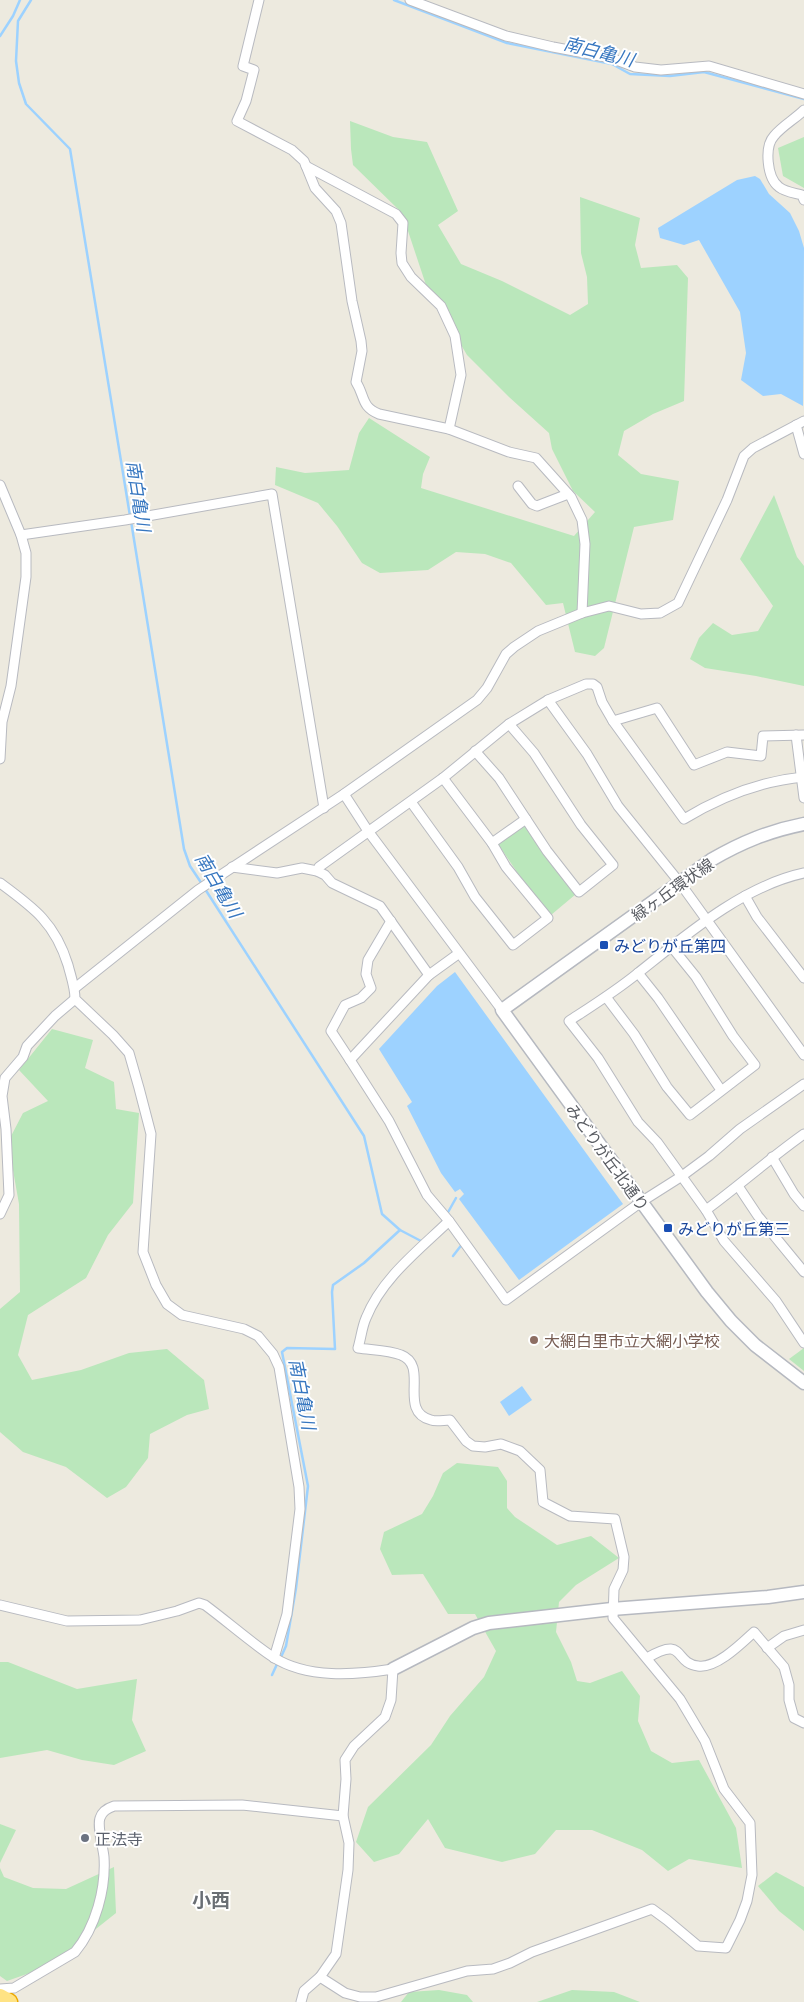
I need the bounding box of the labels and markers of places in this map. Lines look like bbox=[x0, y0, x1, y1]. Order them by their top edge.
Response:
place label: みどりが丘第四 bbox=[614, 936, 726, 955]
marker: みどりが丘第四 bbox=[598, 939, 610, 951]
place label: みどりが丘第三 bbox=[678, 1219, 790, 1238]
marker: みどりが丘第三 bbox=[662, 1222, 674, 1234]
place label: 大網白里市立大網小学校 bbox=[544, 1331, 720, 1350]
marker: 大網白里市立大網小学校 bbox=[528, 1334, 540, 1346]
place label: 正法寺 bbox=[95, 1829, 143, 1848]
marker: 正法寺 bbox=[79, 1832, 91, 1844]

